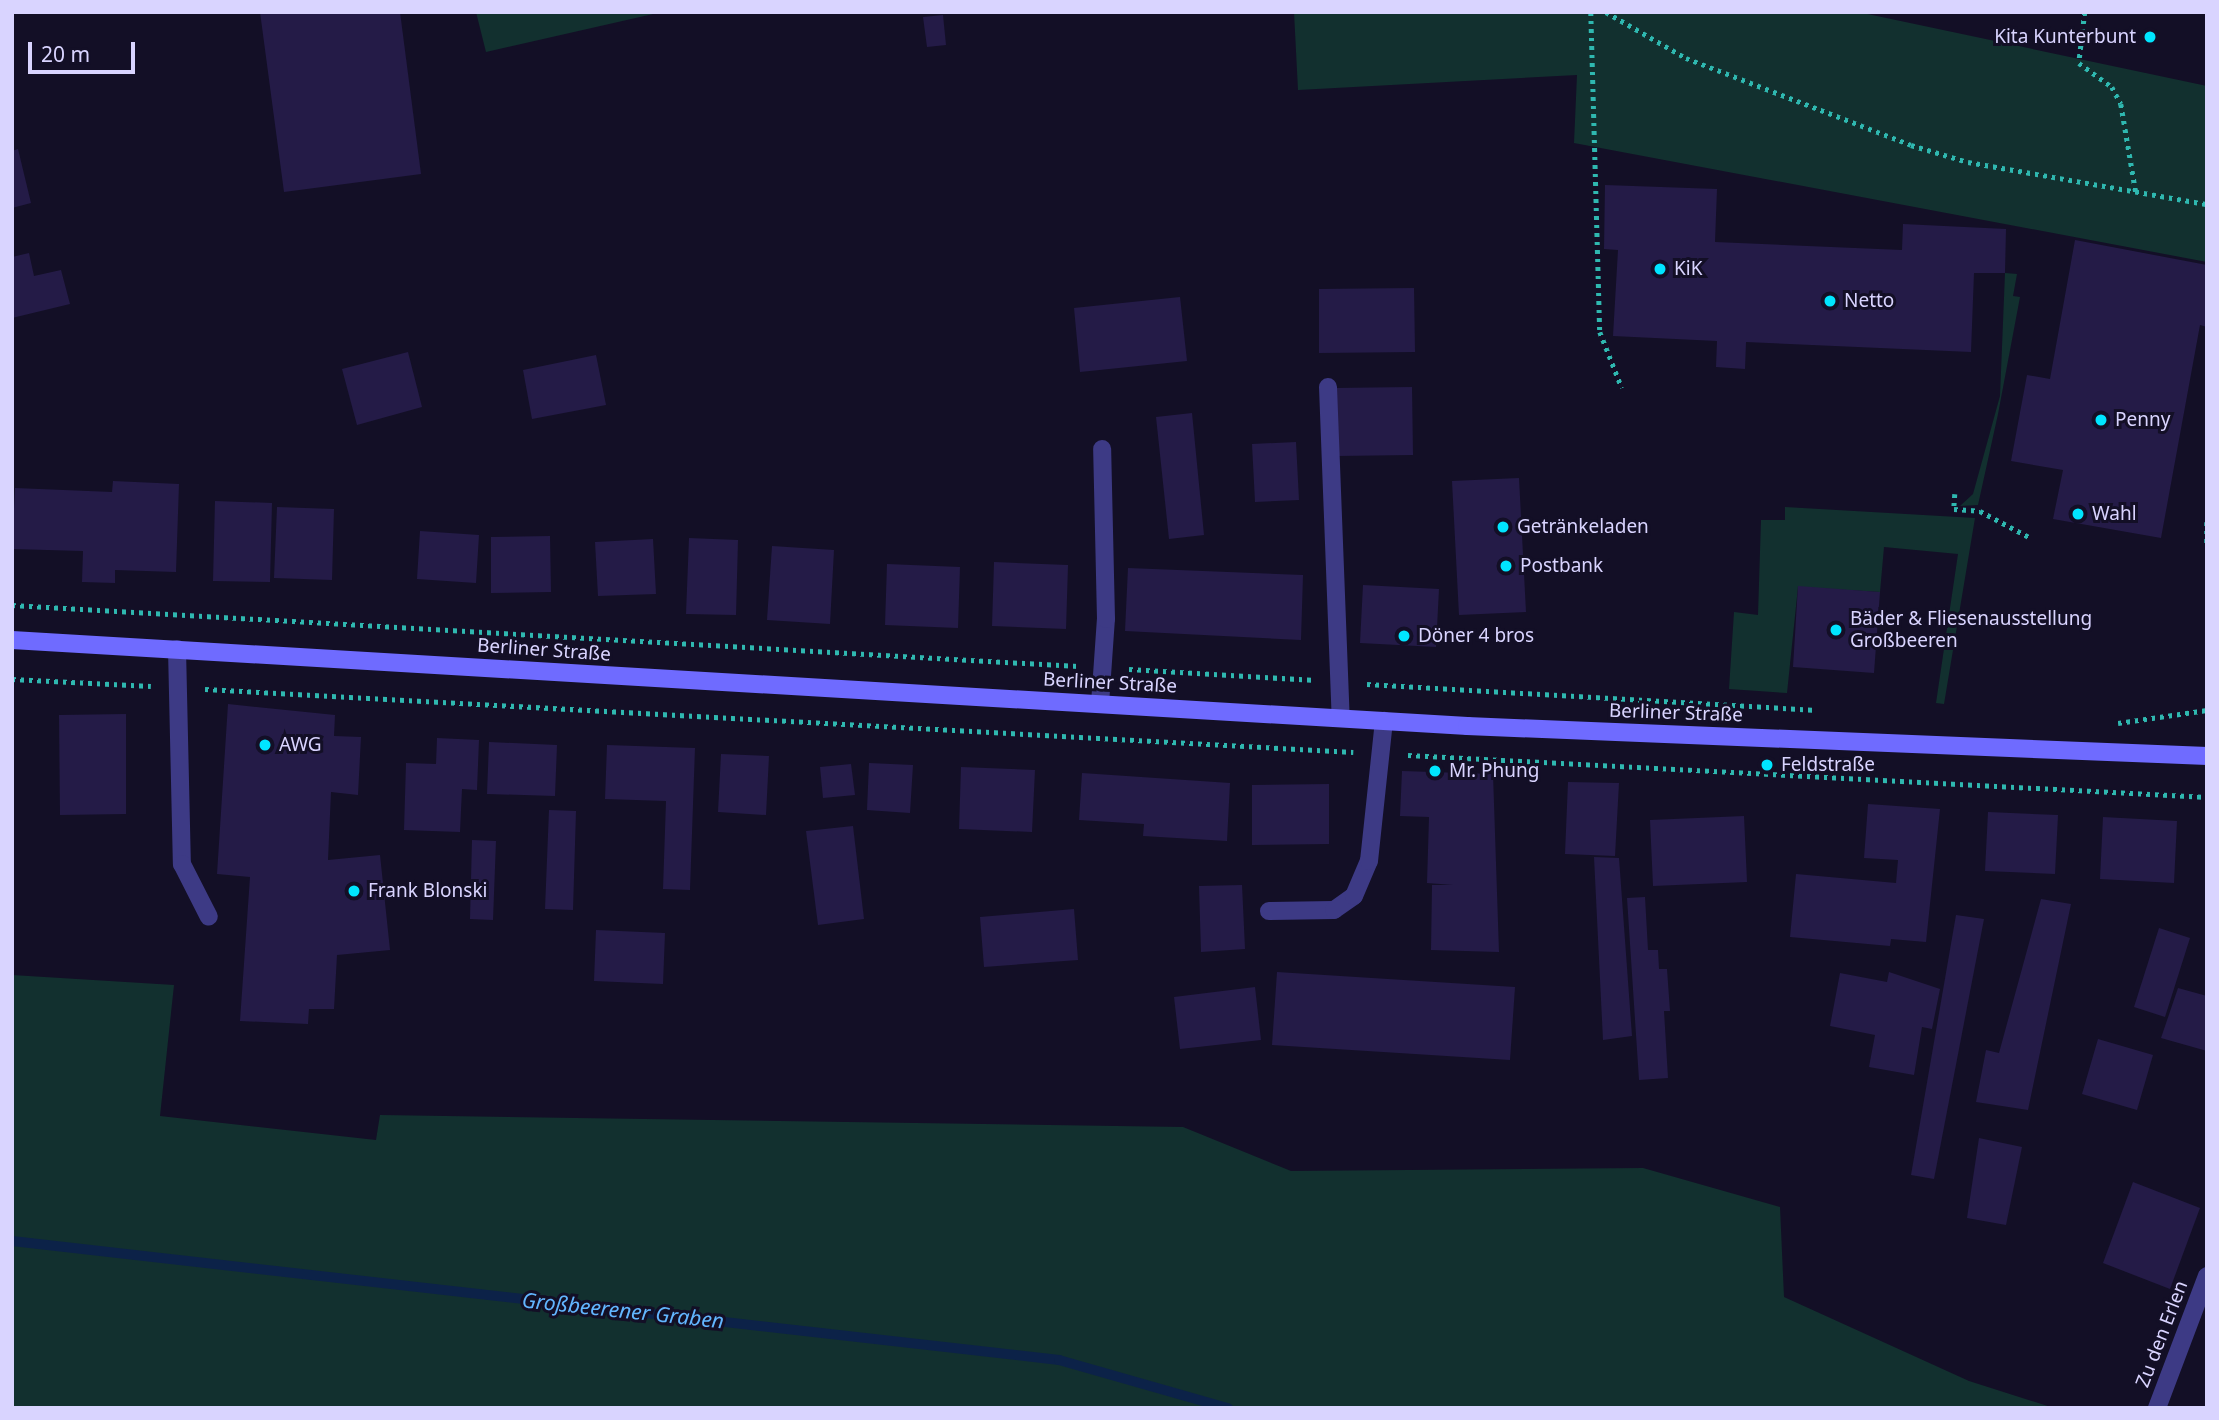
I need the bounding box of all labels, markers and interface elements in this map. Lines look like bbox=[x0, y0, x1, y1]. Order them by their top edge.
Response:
place label: Kita Kunterbunt bbox=[1994, 26, 2136, 48]
scale bar bbox=[32, 28, 138, 72]
marker: Kita Kunterbunt bbox=[2142, 29, 2158, 45]
text: 20 m bbox=[41, 40, 90, 68]
place label: KiK bbox=[1674, 258, 1702, 280]
marker: KiK bbox=[1652, 261, 1668, 277]
place label: Netto bbox=[1844, 290, 1894, 312]
marker: Netto bbox=[1822, 293, 1838, 309]
place label: Penny bbox=[2115, 409, 2170, 431]
marker: Penny bbox=[2093, 412, 2109, 428]
place label: Wahl bbox=[2092, 503, 2137, 525]
marker: Wahl bbox=[2070, 506, 2086, 522]
place label: Getränkeladen bbox=[1517, 516, 1649, 538]
marker: Getränkeladen bbox=[1495, 519, 1511, 535]
place label: Postbank bbox=[1520, 555, 1603, 577]
marker: Postbank bbox=[1498, 558, 1514, 574]
place label: Bäder & Fliesenausstellung Großbeeren bbox=[1850, 608, 2092, 652]
marker: Bäder & Fliesenausstellung Großbeeren bbox=[1828, 622, 1844, 638]
place label: Döner 4 bros bbox=[1418, 625, 1534, 647]
marker: Döner 4 bros bbox=[1396, 628, 1412, 644]
street label: Berliner Straße bbox=[476, 634, 612, 666]
street label: Berliner Straße bbox=[1042, 668, 1178, 698]
street label: Berliner Straße bbox=[1609, 699, 1743, 727]
place label: AWG bbox=[279, 734, 322, 756]
marker: AWG bbox=[257, 737, 273, 753]
place label: Feldstraße bbox=[1781, 754, 1875, 776]
marker: Feldstraße bbox=[1759, 757, 1775, 773]
place label: Mr. Phung bbox=[1449, 760, 1539, 782]
marker: Mr. Phung bbox=[1427, 763, 1443, 779]
place label: Frank Blonski bbox=[368, 880, 487, 902]
marker: Frank Blonski bbox=[346, 883, 362, 899]
street label: Zu den Erlen bbox=[2131, 1277, 2193, 1391]
water label: Großbeerener Graben bbox=[521, 1287, 725, 1333]

